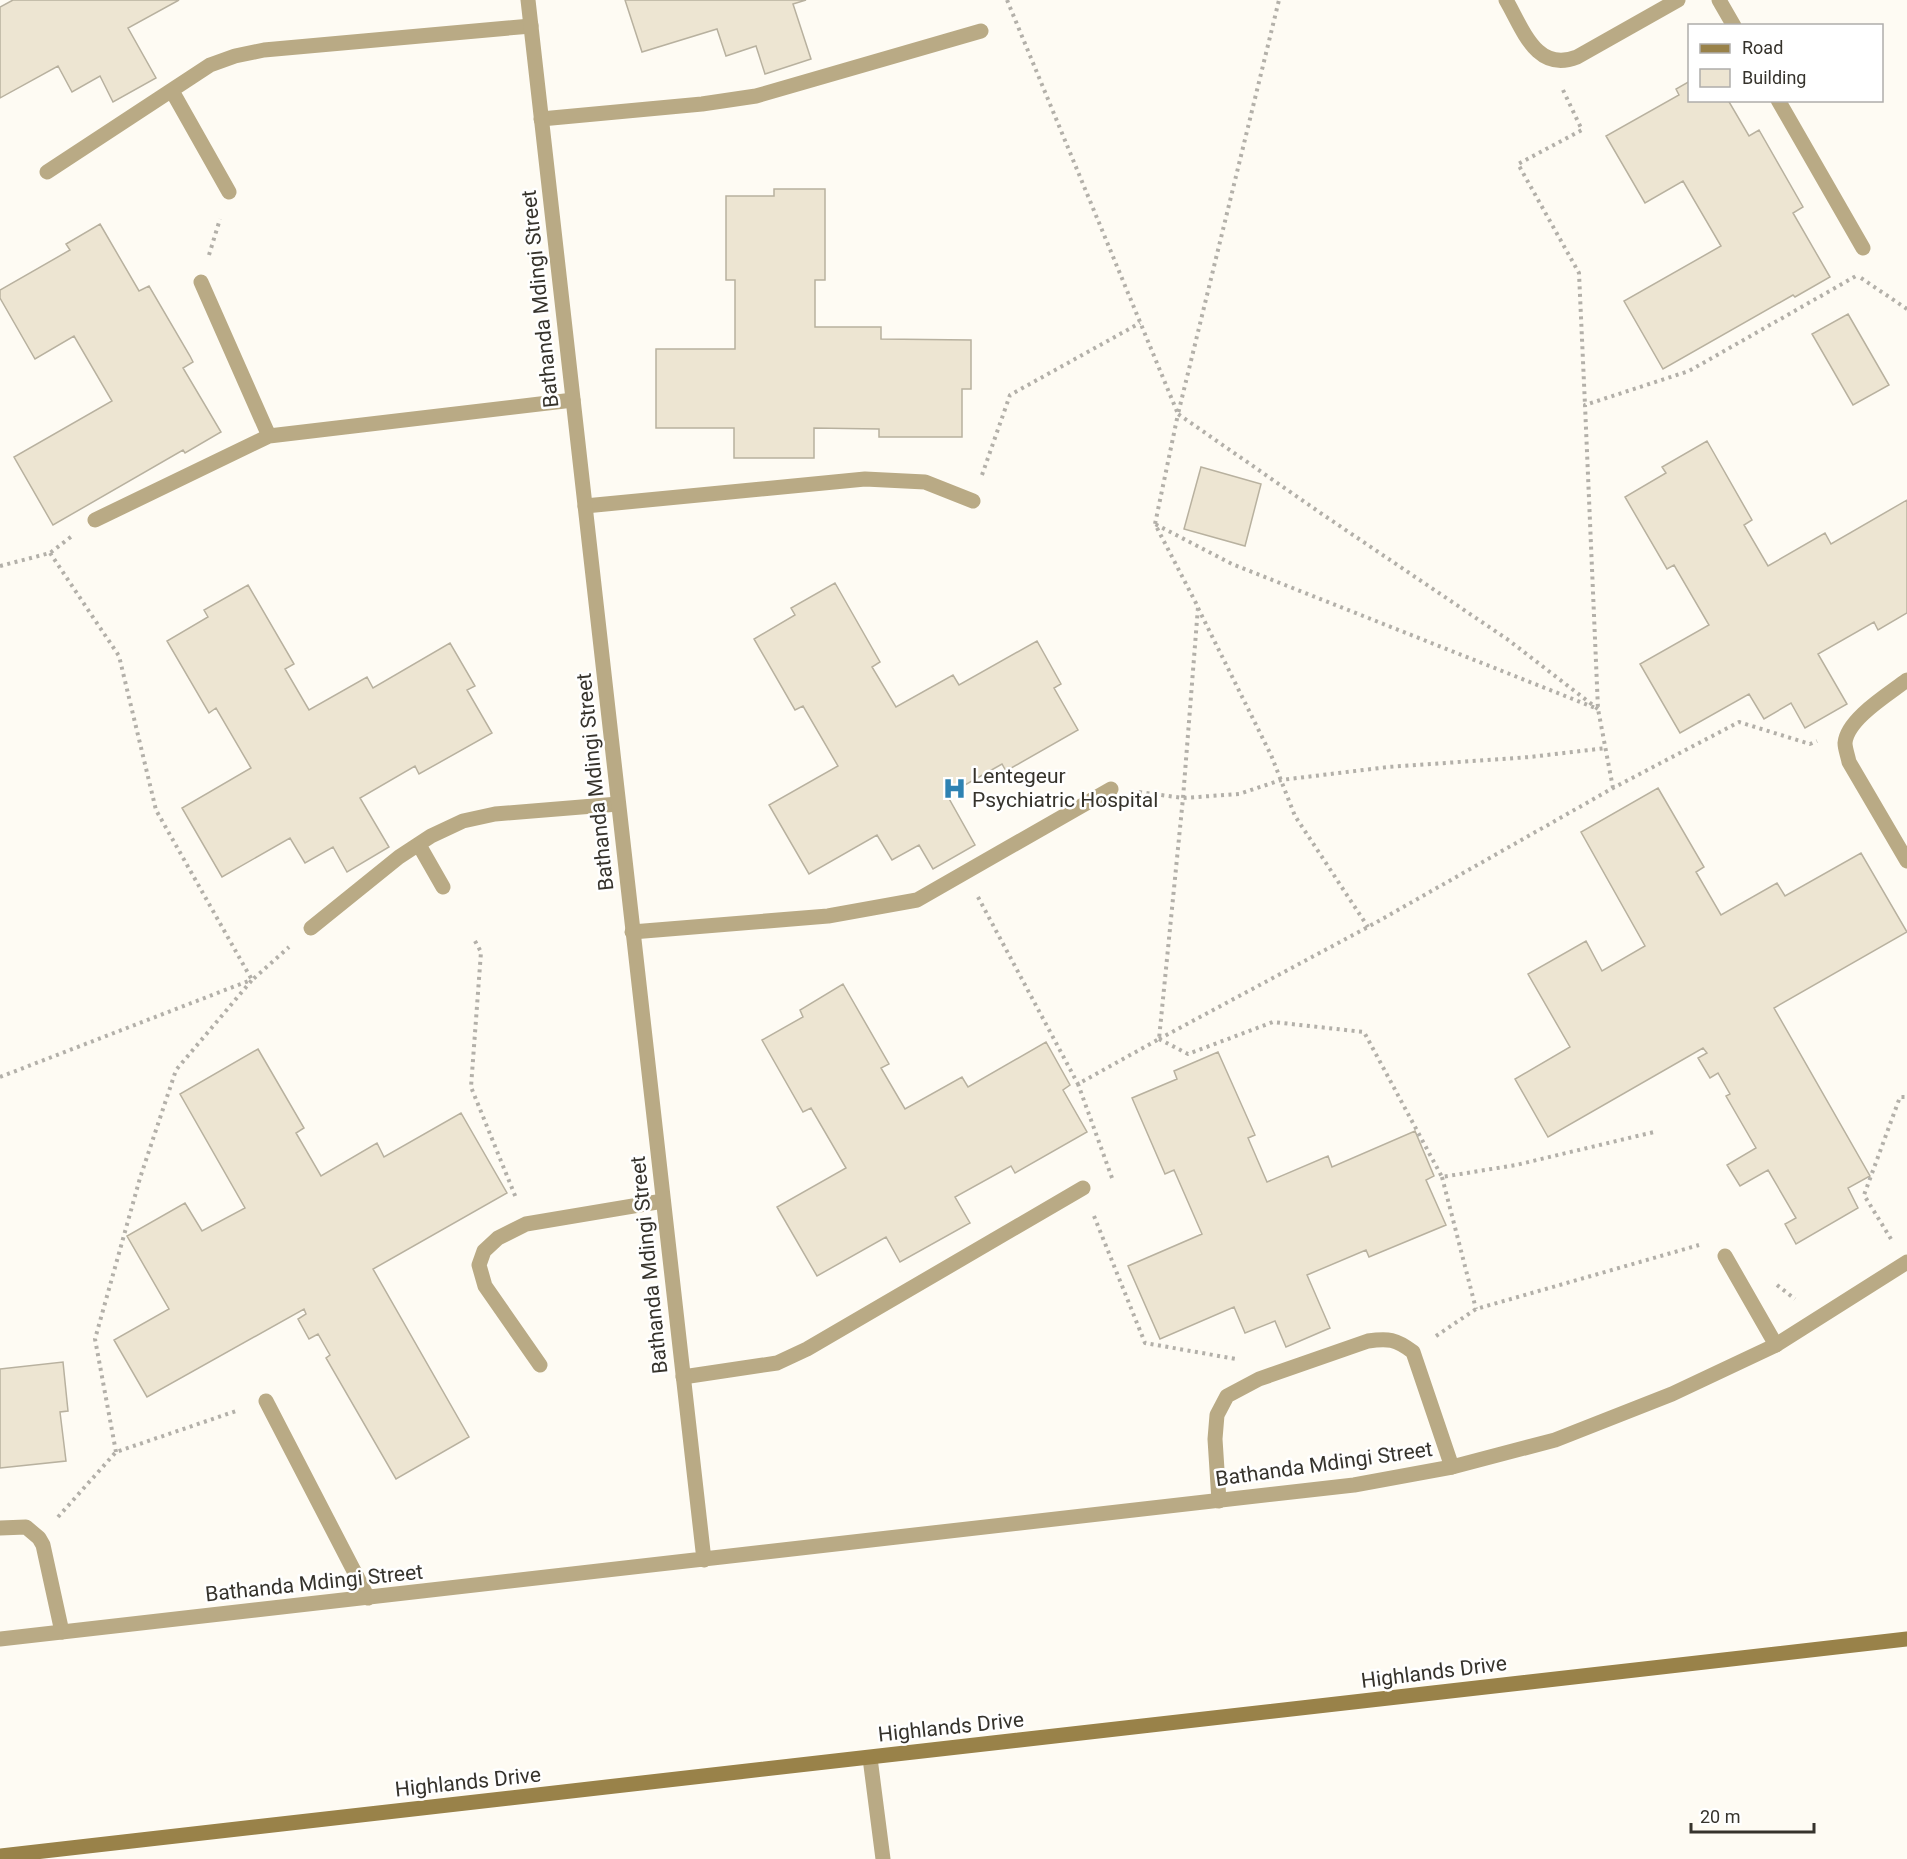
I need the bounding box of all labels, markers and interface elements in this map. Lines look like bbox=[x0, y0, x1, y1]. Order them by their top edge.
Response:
legend bbox=[1688, 24, 1883, 102]
text: Road bbox=[1742, 37, 1783, 58]
text: Building bbox=[1742, 67, 1806, 88]
street label: Bathanda Mdingi Street bbox=[517, 189, 563, 409]
street label: Bathanda Mdingi Street bbox=[572, 672, 618, 892]
place label: Lentegeur Psychiatric Hospital bbox=[972, 764, 1158, 812]
hospital icon: Lentegeur Psychiatric Hospital bbox=[941, 775, 967, 801]
street label: Bathanda Mdingi Street bbox=[626, 1155, 672, 1375]
street label: Bathanda Mdingi Street bbox=[1214, 1437, 1434, 1491]
street label: Bathanda Mdingi Street bbox=[204, 1560, 424, 1606]
street label: Highlands Drive bbox=[1360, 1651, 1508, 1693]
street label: Highlands Drive bbox=[877, 1707, 1025, 1747]
street label: Highlands Drive bbox=[394, 1762, 542, 1802]
scale bar bbox=[1691, 1796, 1814, 1834]
text: 20 m bbox=[1700, 1806, 1740, 1827]

